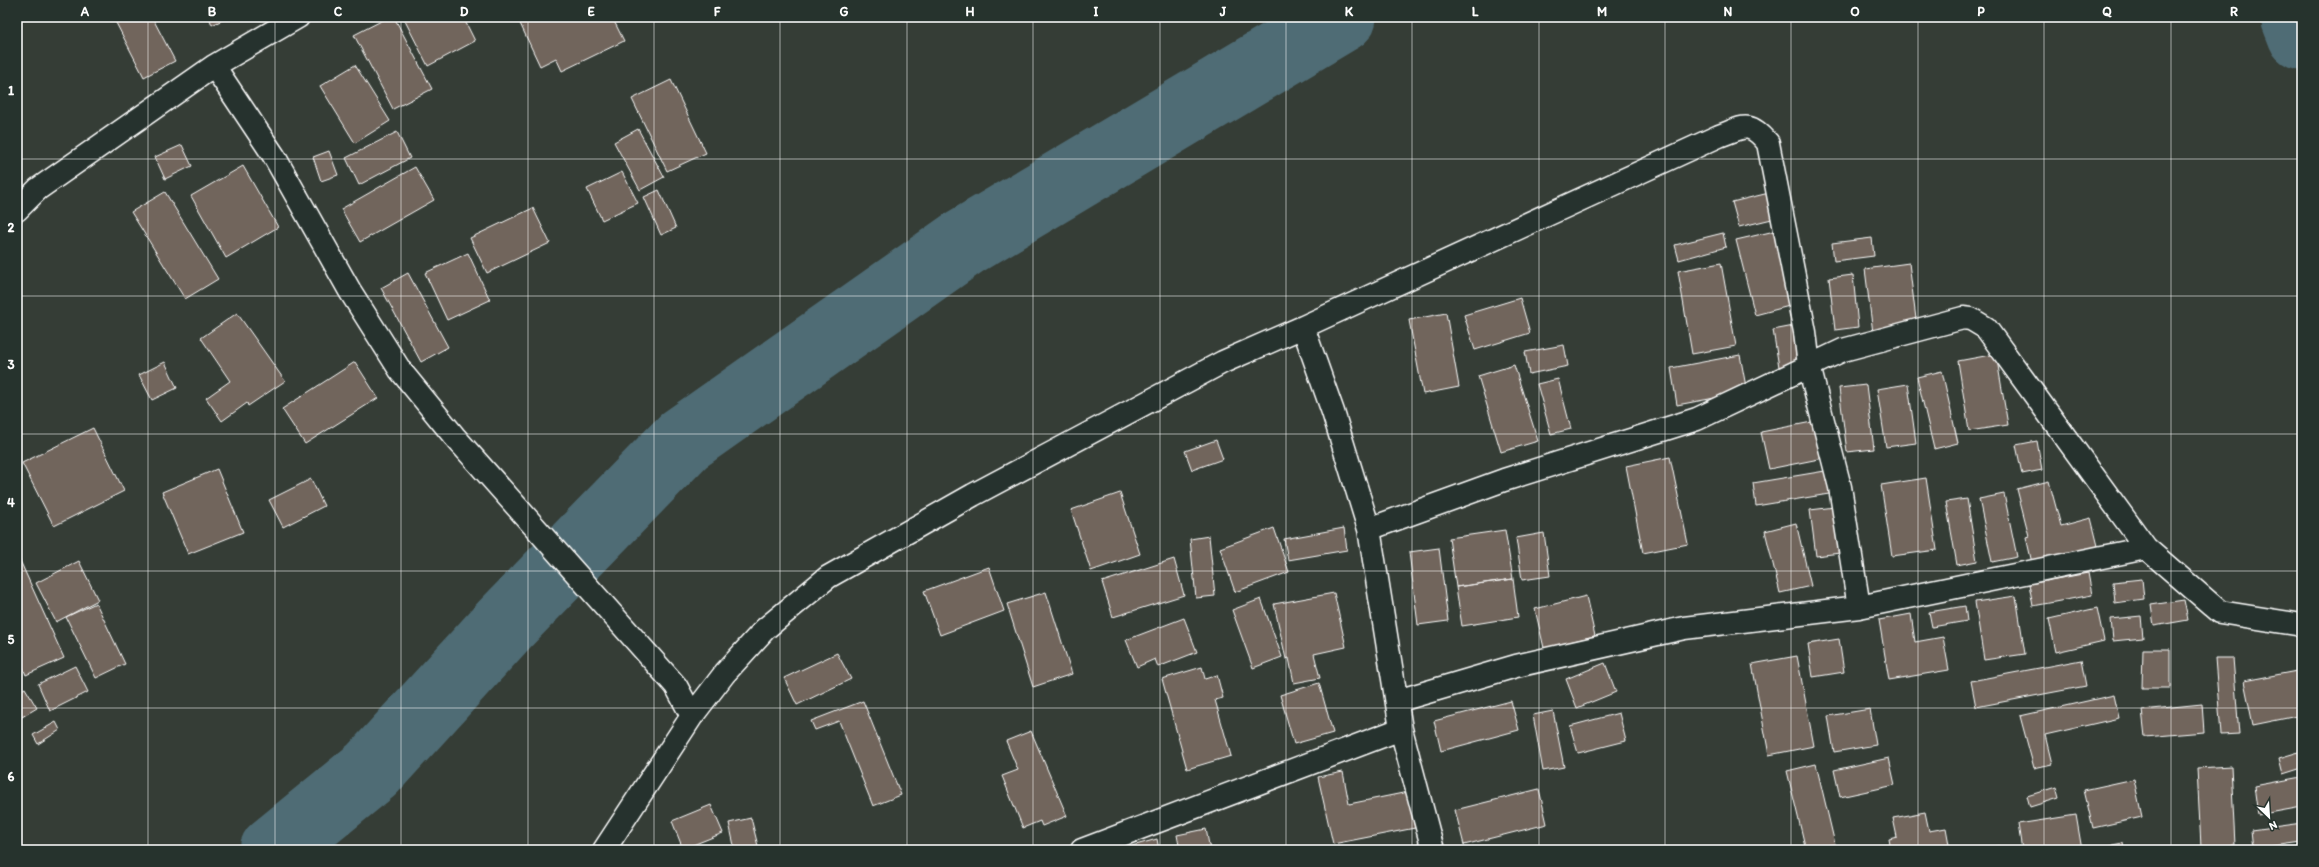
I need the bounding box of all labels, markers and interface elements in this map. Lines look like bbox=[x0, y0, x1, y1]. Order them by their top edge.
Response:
text: A bbox=[80, 4, 90, 19]
text: B bbox=[208, 4, 217, 19]
text: C bbox=[334, 4, 343, 19]
text: D bbox=[460, 4, 469, 19]
text: E bbox=[587, 4, 595, 19]
text: F bbox=[714, 4, 721, 19]
text: G bbox=[840, 4, 849, 19]
text: H bbox=[966, 4, 975, 19]
text: I bbox=[1094, 4, 1099, 19]
text: J bbox=[1219, 4, 1227, 19]
text: K bbox=[1345, 4, 1354, 19]
text: L bbox=[1472, 4, 1479, 19]
text: M bbox=[1597, 4, 1607, 19]
text: N bbox=[1724, 4, 1733, 19]
text: O bbox=[1850, 4, 1860, 19]
text: P bbox=[1977, 4, 1985, 19]
text: Q bbox=[2102, 4, 2112, 19]
text: R bbox=[2230, 4, 2238, 19]
text: 1 bbox=[8, 83, 14, 98]
text: 2 bbox=[8, 220, 15, 235]
text: 3 bbox=[7, 357, 15, 372]
text: 4 bbox=[7, 495, 15, 510]
text: 5 bbox=[8, 632, 15, 647]
text: 6 bbox=[8, 769, 15, 784]
north arrow bbox=[2249, 797, 2289, 837]
text: N bbox=[2267, 818, 2279, 833]

